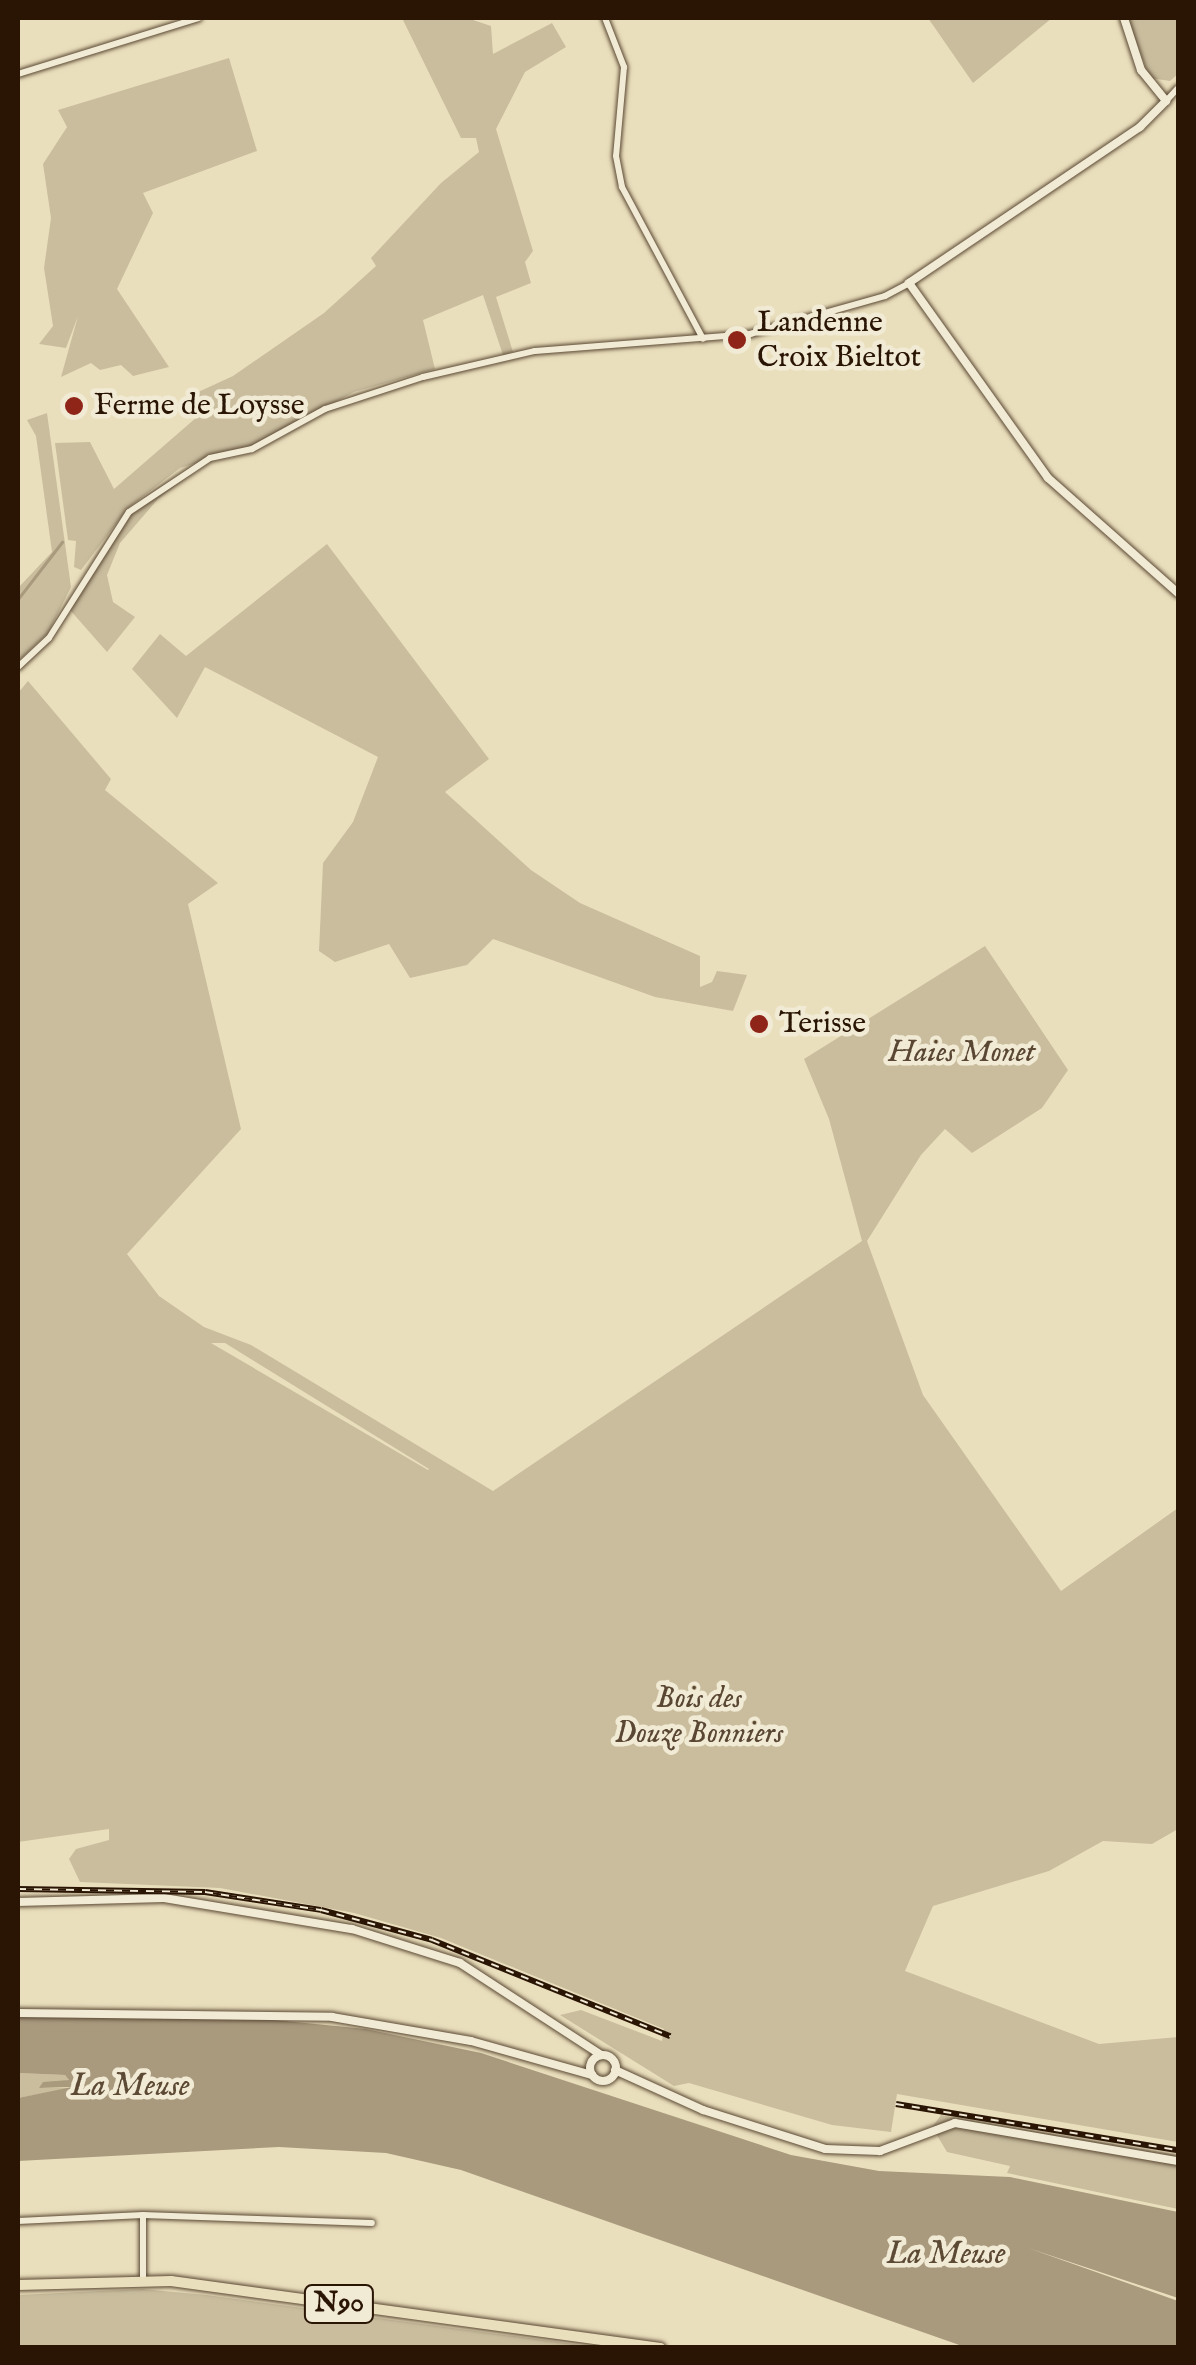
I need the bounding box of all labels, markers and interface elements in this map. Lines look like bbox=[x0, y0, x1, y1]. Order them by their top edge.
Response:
place label: Landenne Croix Bieltot bbox=[757, 305, 921, 376]
marker: Landenne Croix Bieltot bbox=[726, 329, 748, 351]
place label: Ferme de Loysse bbox=[94, 388, 304, 424]
marker: Ferme de Loysse bbox=[63, 395, 85, 417]
place label: Terisse bbox=[779, 1006, 866, 1042]
marker: Terisse bbox=[748, 1013, 770, 1035]
park label: Haies Monet bbox=[888, 1035, 1036, 1071]
park label: Bois des Douze Bonniers bbox=[615, 1681, 783, 1752]
water label: La Meuse bbox=[70, 2068, 190, 2106]
water label: La Meuse bbox=[886, 2236, 1006, 2274]
road number: N90 bbox=[302, 2281, 376, 2327]

